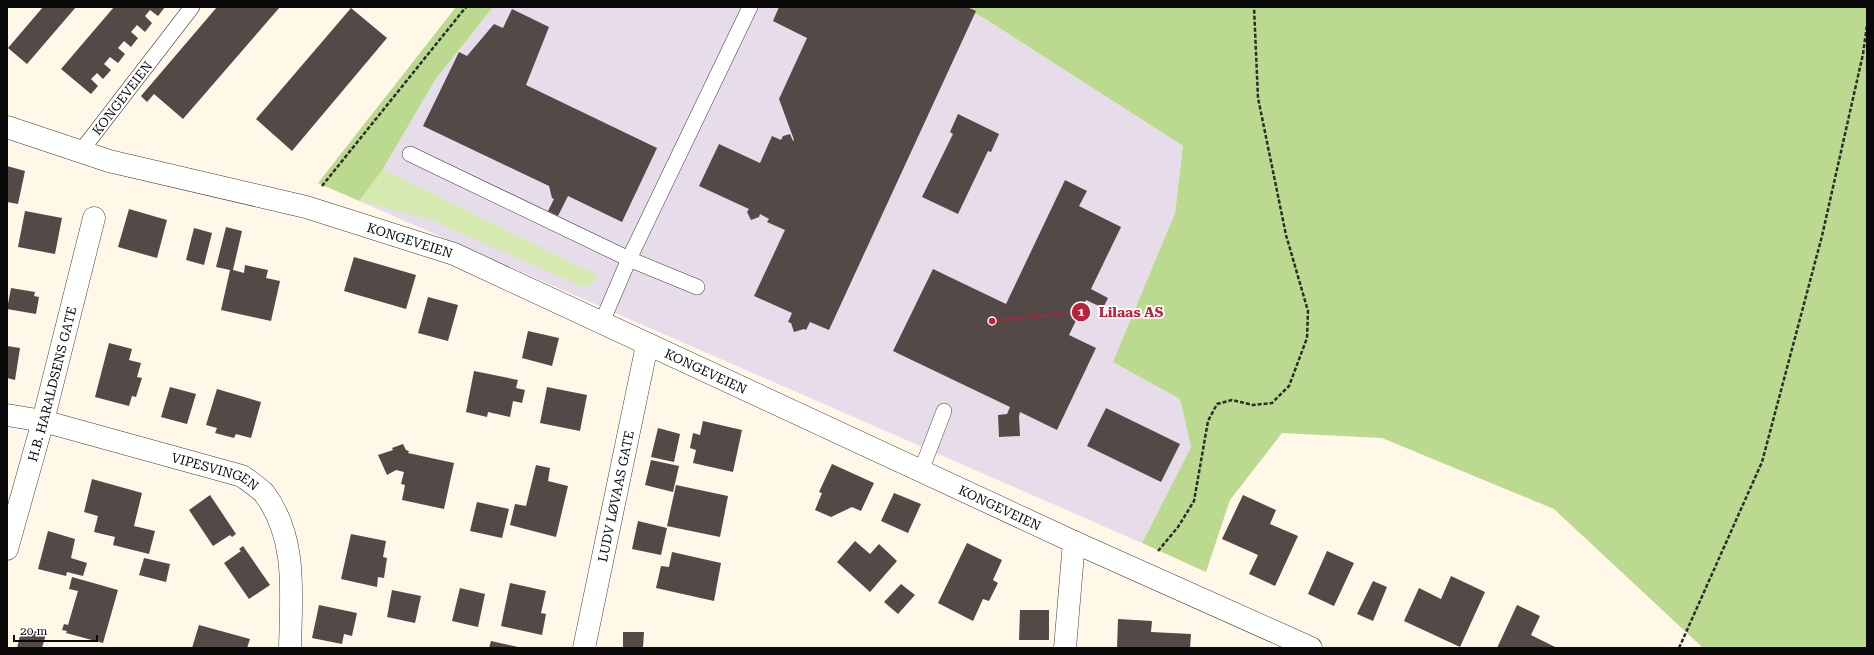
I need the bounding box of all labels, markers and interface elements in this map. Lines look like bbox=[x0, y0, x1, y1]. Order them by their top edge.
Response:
street label: KONGEVEIEN bbox=[89, 58, 155, 138]
street label: KONGEVEIEN bbox=[365, 220, 455, 261]
callout: Lilaas AS bbox=[1071, 299, 1171, 325]
text: Lilaas AS bbox=[1099, 304, 1163, 320]
street label: H.B. HARALDSENS GATE bbox=[25, 305, 79, 463]
text: 1 bbox=[1078, 305, 1085, 319]
street label: KONGEVEIEN bbox=[662, 346, 749, 397]
street label: LUDV LØVAAS GATE bbox=[595, 429, 637, 563]
street label: VIPESVINGEN bbox=[170, 450, 262, 494]
street label: KONGEVEIEN bbox=[956, 482, 1043, 534]
scale bar bbox=[14, 617, 97, 643]
text: 20 m bbox=[20, 624, 47, 638]

